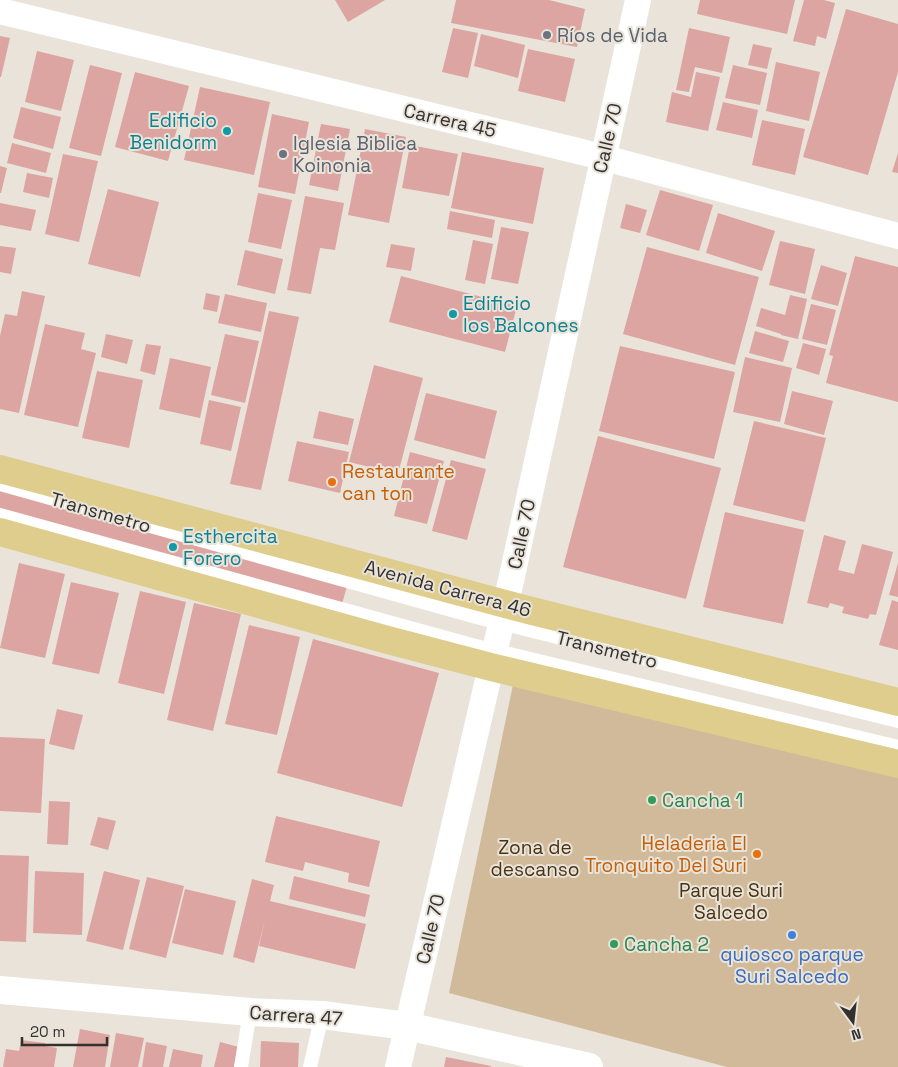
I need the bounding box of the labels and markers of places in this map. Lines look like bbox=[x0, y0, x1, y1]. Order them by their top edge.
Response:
place label: Ríos de Vida bbox=[557, 23, 668, 48]
marker: Ríos de Vida bbox=[541, 29, 553, 41]
place label: Edificio Benidorm bbox=[129, 108, 217, 155]
marker: Edificio Benidorm bbox=[221, 125, 233, 137]
place label: Iglesia Biblica Koinonia bbox=[293, 131, 417, 178]
marker: Iglesia Biblica Koinonia bbox=[277, 148, 289, 160]
place label: Edificio los Balcones bbox=[463, 291, 578, 338]
marker: Edificio los Balcones bbox=[447, 308, 459, 320]
place label: Restaurante can ton bbox=[342, 459, 455, 506]
marker: Restaurante can ton bbox=[326, 476, 338, 488]
place label: Esthercita Forero bbox=[183, 524, 278, 571]
marker: Esthercita Forero bbox=[167, 541, 179, 553]
place label: Cancha 1 bbox=[662, 788, 744, 813]
marker: Cancha 1 bbox=[646, 794, 658, 806]
place label: Heladeria El Tronquito Del Suri bbox=[585, 831, 747, 878]
marker: Heladeria El Tronquito Del Suri bbox=[751, 848, 763, 860]
marker: quiosco parque Suri Salcedo bbox=[786, 929, 798, 941]
place label: Cancha 2 bbox=[624, 932, 709, 957]
marker: Cancha 2 bbox=[608, 938, 620, 950]
place label: quiosco parque Suri Salcedo bbox=[720, 942, 864, 989]

